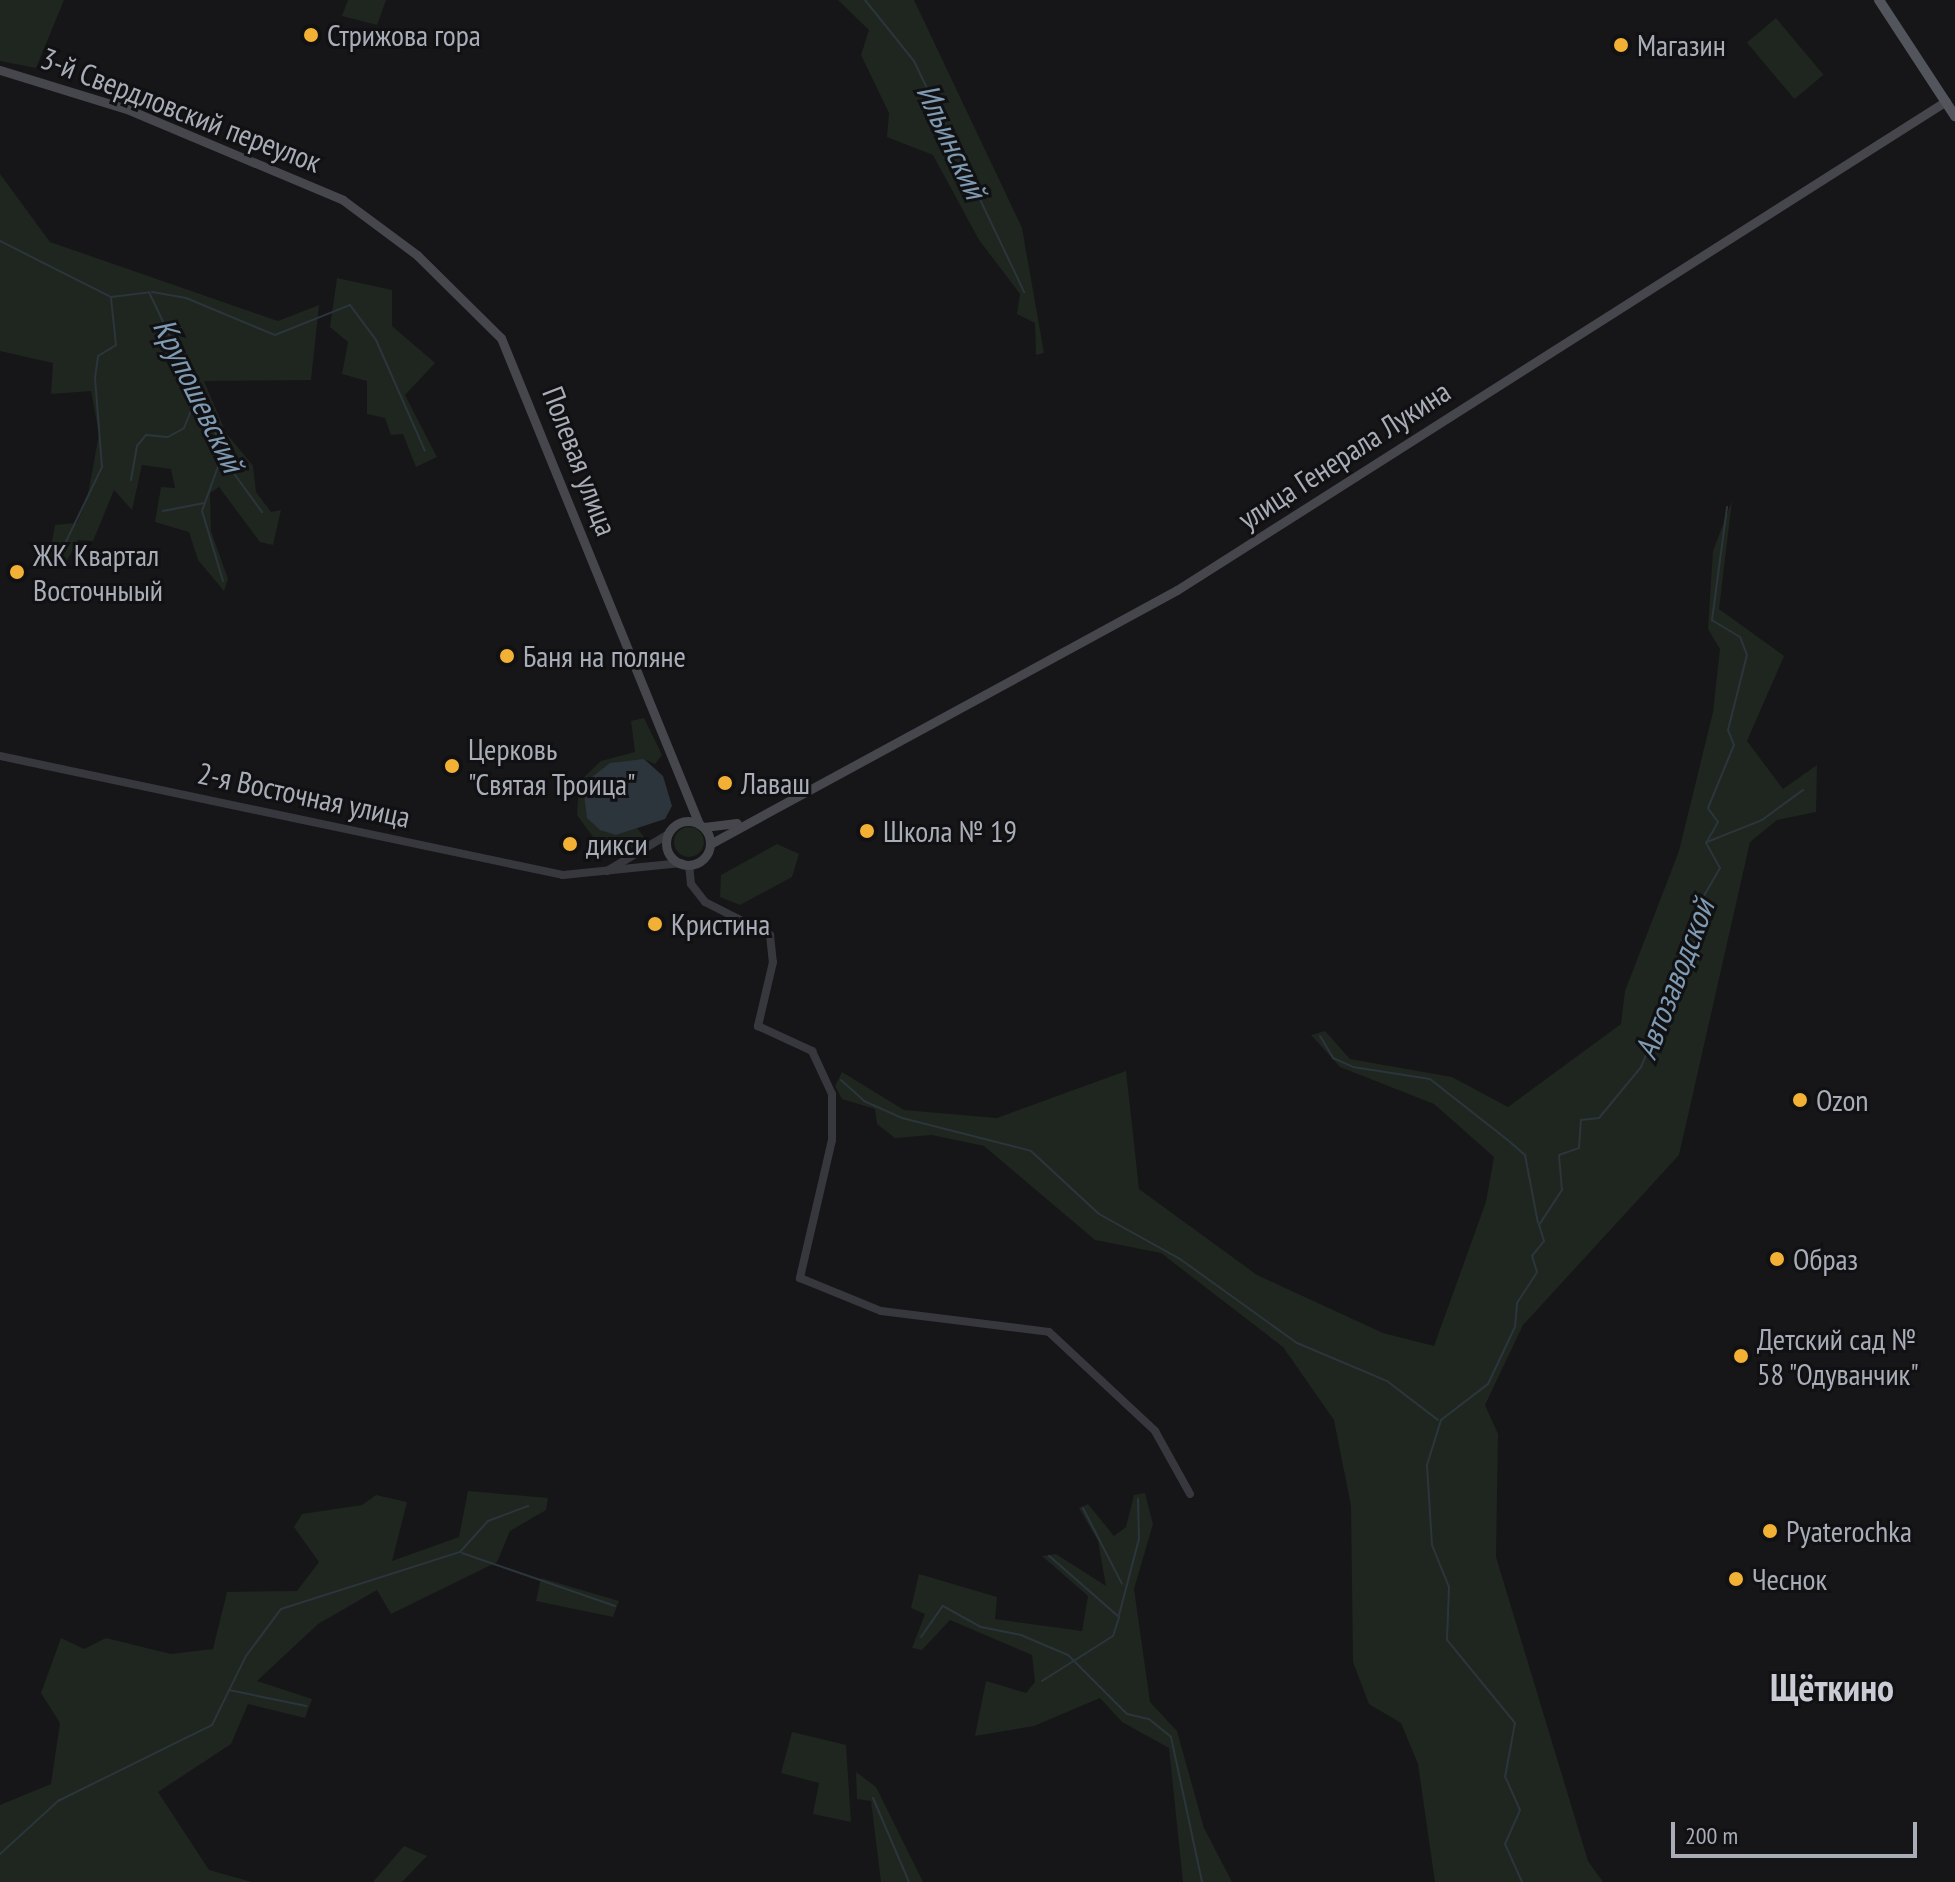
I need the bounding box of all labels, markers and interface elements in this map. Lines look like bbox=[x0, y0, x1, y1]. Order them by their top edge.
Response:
place label: Стрижова гора bbox=[327, 17, 481, 53]
marker: Стрижова гора bbox=[302, 26, 320, 44]
place label: Магазин bbox=[1637, 27, 1726, 63]
marker: Магазин bbox=[1612, 36, 1630, 54]
street label: 3-й Свердловский переулок bbox=[36, 40, 326, 180]
water label: Ильинский bbox=[909, 77, 995, 205]
water label: Крупошевский bbox=[145, 312, 253, 478]
street label: улица Генерала Лукина bbox=[1231, 373, 1457, 537]
street label: Полевая улица bbox=[535, 381, 625, 541]
place label: ЖК Квартал Восточныый bbox=[33, 537, 163, 608]
marker: ЖК Квартал Восточныый bbox=[8, 563, 26, 581]
place label: Баня на поляне bbox=[523, 638, 686, 674]
marker: Баня на поляне bbox=[498, 647, 516, 665]
place label: Церковь "Святая Троица" bbox=[468, 731, 636, 802]
street label: 2-я Восточная улица bbox=[194, 755, 414, 835]
marker: Церковь "Святая Троица" bbox=[443, 757, 461, 775]
place label: Лаваш bbox=[741, 765, 810, 801]
marker: Лаваш bbox=[716, 774, 734, 792]
place label: Школа № 19 bbox=[883, 813, 1017, 849]
marker: Школа № 19 bbox=[858, 822, 876, 840]
place label: дикси bbox=[586, 826, 648, 862]
marker: дикси bbox=[561, 835, 579, 853]
water label: Автозаводской bbox=[1626, 894, 1722, 1064]
place label: Кристина bbox=[671, 906, 770, 942]
marker: Кристина bbox=[646, 915, 664, 933]
place label: Ozon bbox=[1816, 1082, 1869, 1118]
marker: Ozon bbox=[1791, 1091, 1809, 1109]
place label: Образ bbox=[1793, 1241, 1858, 1277]
marker: Образ bbox=[1768, 1250, 1786, 1268]
place label: Детский сад № 58 "Одуванчик" bbox=[1757, 1321, 1920, 1392]
marker: Детский сад № 58 "Одуванчик" bbox=[1732, 1347, 1750, 1365]
place label: Pyaterochka bbox=[1786, 1513, 1912, 1549]
marker: Pyaterochka bbox=[1761, 1522, 1779, 1540]
place label: Чеснок bbox=[1752, 1561, 1827, 1597]
marker: Чеснок bbox=[1727, 1570, 1745, 1588]
district label: Щёткино bbox=[1770, 1664, 1894, 1710]
scale bar bbox=[1675, 1806, 1921, 1856]
text: 200 m bbox=[1685, 1820, 1738, 1851]

